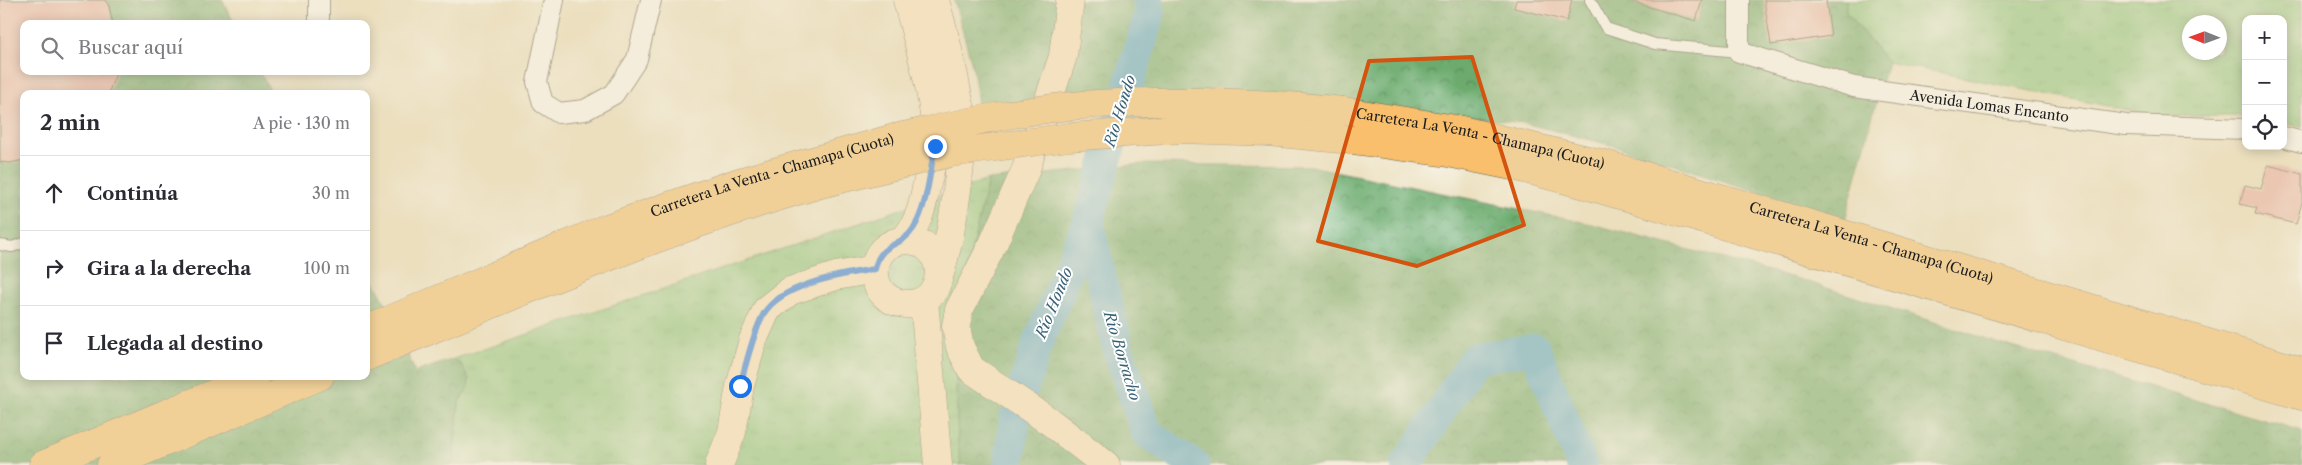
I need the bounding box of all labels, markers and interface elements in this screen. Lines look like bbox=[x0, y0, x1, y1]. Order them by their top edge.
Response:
north arrow bbox=[2182, 15, 2227, 60]
map controls bbox=[2242, 15, 2287, 150]
button: + bbox=[2242, 15, 2287, 60]
search box bbox=[20, 20, 370, 75]
icon: search bbox=[38, 34, 66, 62]
text: Buscar aquí bbox=[78, 36, 183, 59]
button: − bbox=[2242, 60, 2287, 105]
water label: Rio Hondo bbox=[1099, 73, 1139, 150]
street label: Avenida Lomas Encanto bbox=[1908, 86, 2070, 126]
street label: Carretera La Venta - Chamapa (Cuota) bbox=[1355, 104, 1607, 173]
button: locate bbox=[2242, 105, 2287, 150]
text: 2 min bbox=[40, 110, 100, 135]
text: A pie · 130 m bbox=[253, 113, 350, 133]
street label: Carretera La Venta - Chamapa (Cuota) bbox=[648, 130, 896, 221]
route end bbox=[924, 135, 947, 158]
icon: ahead bbox=[40, 179, 68, 207]
text: Continúa bbox=[87, 182, 178, 205]
text: 30 m bbox=[312, 183, 350, 203]
street label: Carretera La Venta - Chamapa (Cuota) bbox=[1747, 198, 1995, 287]
icon: right bbox=[40, 254, 68, 282]
text: Gira a la derecha bbox=[87, 257, 251, 280]
text: 100 m bbox=[304, 258, 350, 278]
water label: Río Hondo bbox=[1030, 265, 1076, 342]
water label: Río Borracho bbox=[1100, 308, 1145, 403]
icon: arrive bbox=[40, 329, 68, 357]
text: Llegada al destino bbox=[87, 332, 263, 355]
route start bbox=[729, 375, 752, 398]

